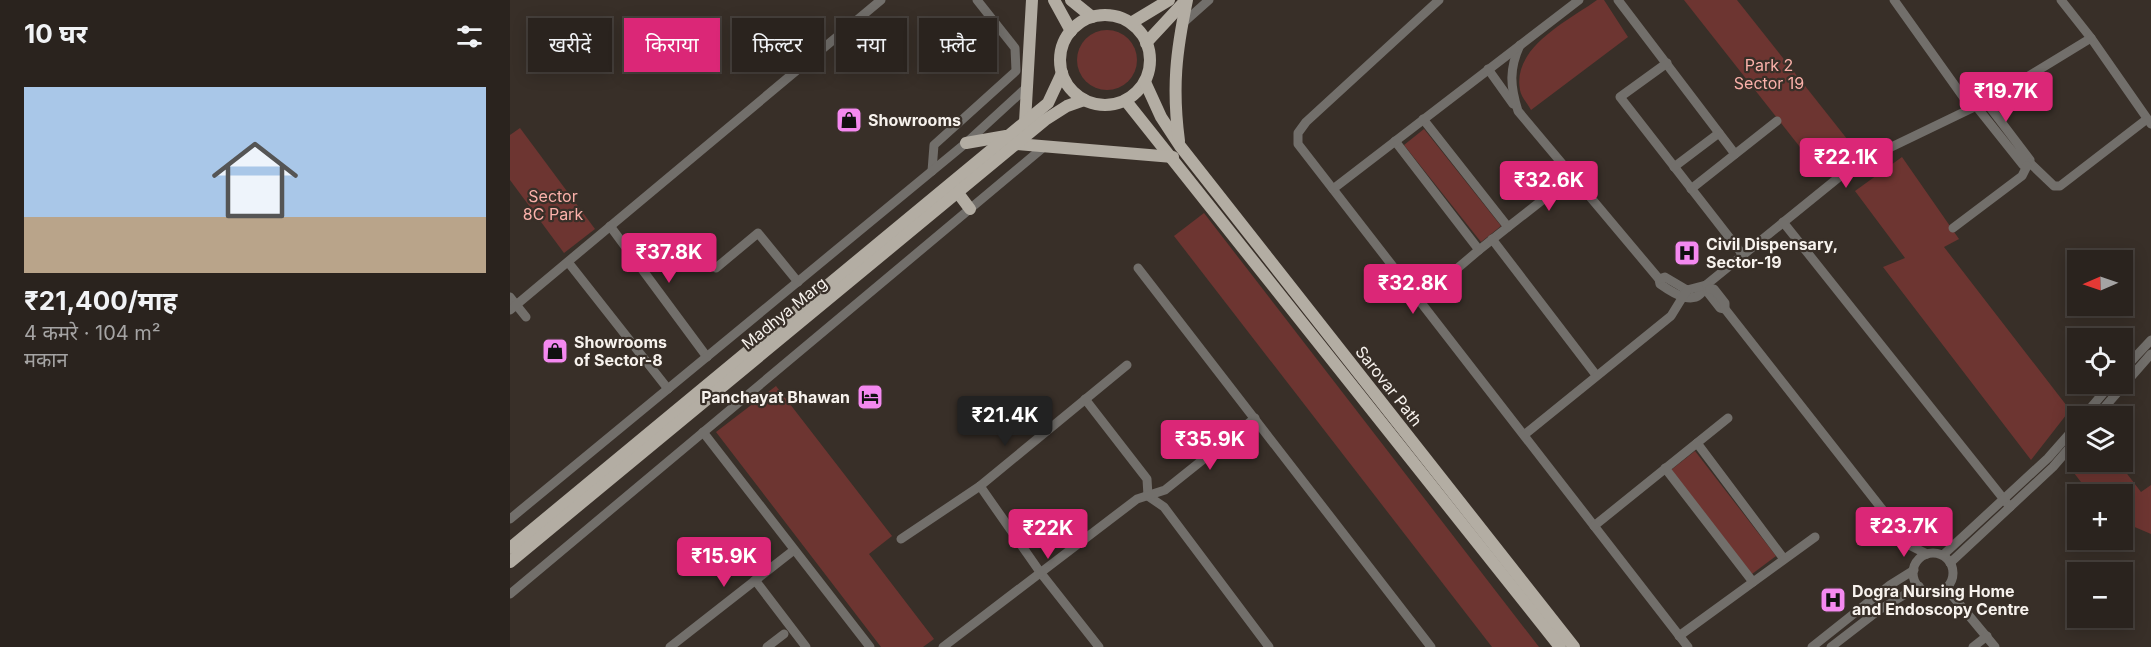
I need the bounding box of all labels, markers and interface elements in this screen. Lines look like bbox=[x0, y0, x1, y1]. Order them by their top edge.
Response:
text: 10 घर bbox=[24, 18, 87, 49]
chip: खरीदें bbox=[528, 18, 612, 72]
chip: किराया bbox=[624, 18, 720, 72]
chip: फ़िल्टर bbox=[732, 18, 824, 72]
chip: नया bbox=[836, 18, 907, 72]
chip: फ़्लैट bbox=[919, 18, 997, 72]
icon: filters bbox=[453, 20, 486, 53]
park label: Park 2 Sector 19 bbox=[1734, 55, 1804, 93]
pin: ₹19.7K bbox=[1957, 72, 2055, 123]
text: ₹19.7K bbox=[1974, 79, 2038, 103]
shop icon: Showrooms bbox=[834, 105, 864, 135]
place label: Showrooms bbox=[868, 110, 961, 130]
icon: home bbox=[201, 126, 309, 234]
pin: ₹22.1K bbox=[1797, 138, 1895, 189]
text: ₹22.1K bbox=[1814, 145, 1878, 169]
pin: ₹32.6K bbox=[1500, 161, 1598, 212]
text: ₹32.6K bbox=[1514, 168, 1584, 192]
park label: Sector 8C Park bbox=[523, 186, 583, 224]
pin: ₹37.8K bbox=[620, 233, 718, 284]
place label: Civil Dispensary, Sector-19 bbox=[1706, 234, 1838, 272]
hospital icon: Civil Dispensary, Sector-19 bbox=[1672, 238, 1702, 268]
text: ₹37.8K bbox=[636, 240, 702, 264]
north arrow bbox=[2067, 250, 2133, 316]
map controls bbox=[2067, 250, 2133, 628]
pin: ₹32.8K bbox=[1364, 264, 1462, 315]
text: ₹32.8K bbox=[1378, 271, 1448, 295]
street label: Madhya Marg bbox=[737, 273, 831, 353]
text: ₹21,400/माह bbox=[24, 285, 177, 316]
text: 4 कमरे · 104 m² bbox=[24, 321, 161, 345]
button: locate bbox=[2067, 328, 2133, 394]
place label: Showrooms of Sector-8 bbox=[574, 332, 667, 370]
shop icon: Showrooms of Sector-8 bbox=[540, 336, 570, 366]
street label: Sarovar Path bbox=[1351, 342, 1427, 430]
text: मकान bbox=[24, 348, 68, 372]
hotel icon: Panchayat Bhawan bbox=[855, 382, 885, 412]
place label: Panchayat Bhawan bbox=[701, 387, 850, 407]
pin: ₹21.4K bbox=[956, 396, 1054, 447]
text: ₹21.4K bbox=[971, 403, 1039, 427]
button: layers bbox=[2067, 406, 2133, 472]
pin: ₹35.9K bbox=[1161, 420, 1259, 471]
text: ₹35.9K bbox=[1175, 427, 1245, 451]
button: + bbox=[2067, 484, 2133, 550]
pin: ₹23.7K bbox=[1855, 507, 1953, 558]
pin: ₹22K bbox=[1012, 509, 1084, 560]
text: ₹23.7K bbox=[1870, 514, 1938, 538]
text: ₹22K bbox=[1022, 516, 1074, 540]
pin: ₹15.9K bbox=[675, 537, 773, 588]
text: ₹15.9K bbox=[691, 544, 757, 568]
button: − bbox=[2067, 562, 2133, 628]
place label: Dogra Nursing Home and Endoscopy Centre bbox=[1852, 581, 2029, 619]
hospital icon: Dogra Nursing Home and Endoscopy Centre bbox=[1818, 585, 1848, 615]

